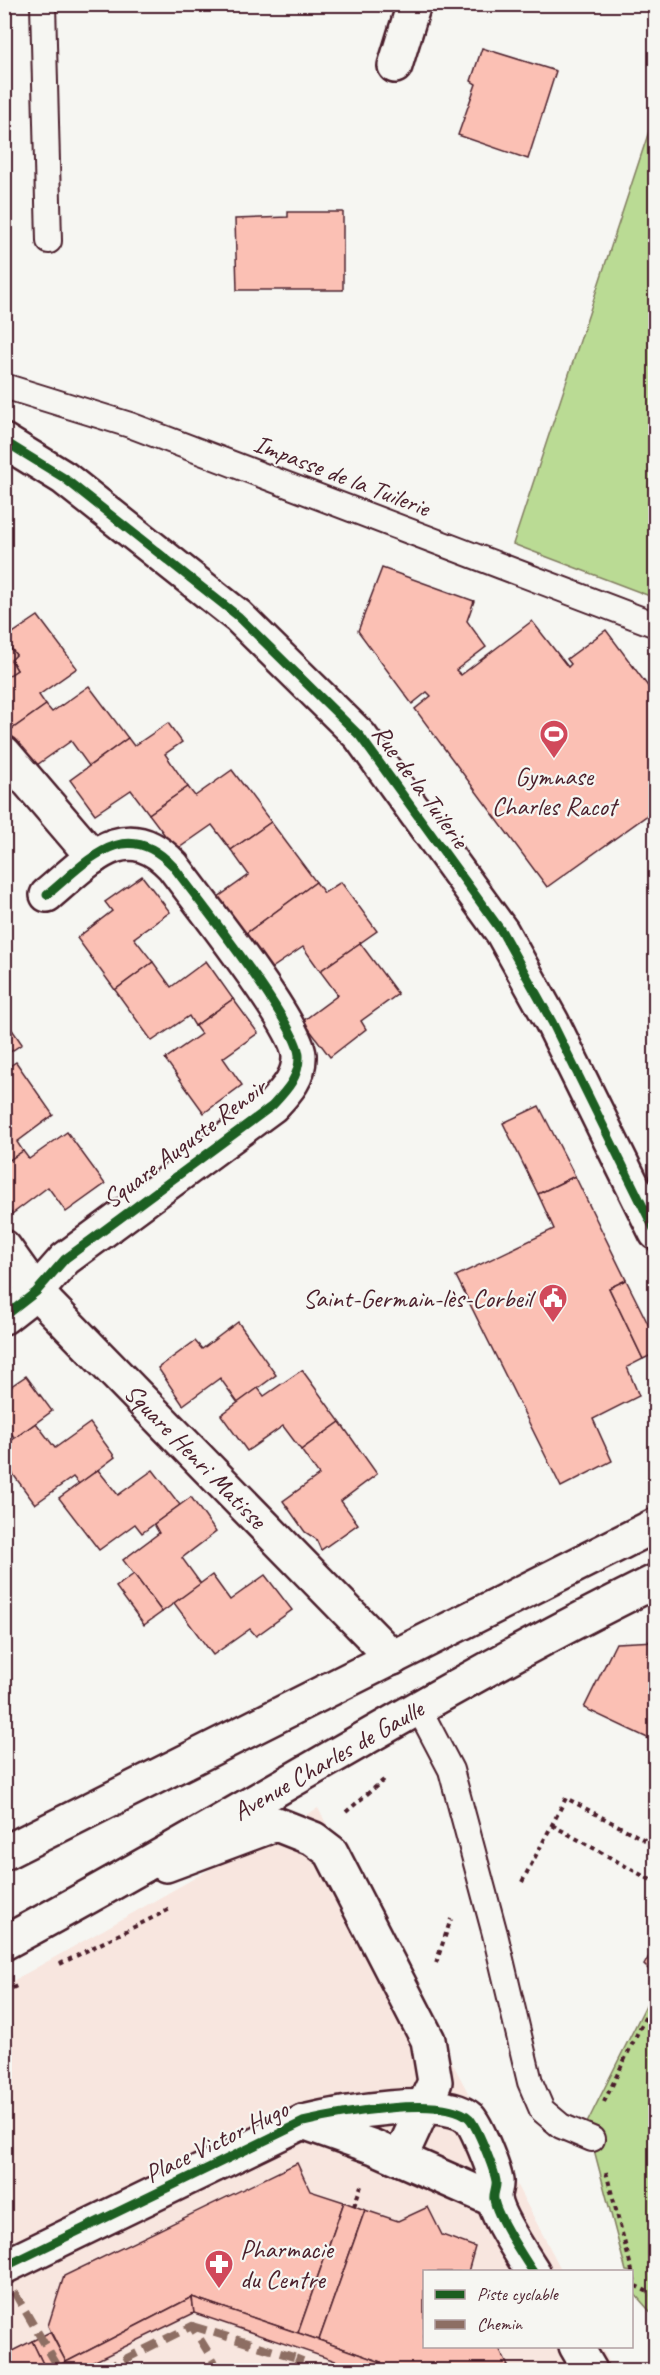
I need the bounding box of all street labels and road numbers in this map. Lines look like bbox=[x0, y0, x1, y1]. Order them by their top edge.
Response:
street label: Impasse de la Tuilerie bbox=[249, 427, 436, 525]
street label: Rue de la Tuilerie bbox=[365, 718, 477, 856]
street label: Square Auguste Renoir bbox=[96, 1069, 275, 1216]
street label: Square Henri Matisse bbox=[117, 1376, 275, 1537]
street label: Avenue Charles de Gaulle bbox=[227, 1692, 431, 1828]
street label: Place Victor Hugo bbox=[139, 2092, 295, 2190]

